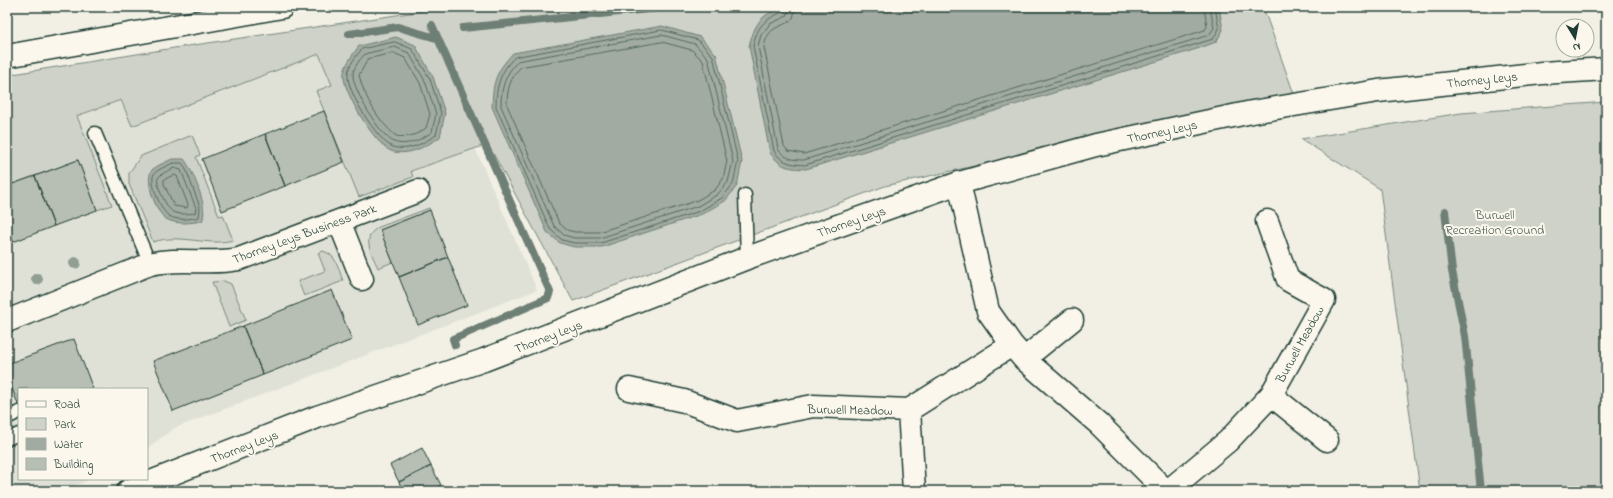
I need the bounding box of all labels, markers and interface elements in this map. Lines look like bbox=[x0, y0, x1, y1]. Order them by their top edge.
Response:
north arrow bbox=[1555, 18, 1595, 58]
text: N bbox=[1572, 38, 1582, 55]
street label: Thorney Leys bbox=[1446, 67, 1519, 95]
street label: Thorney Leys bbox=[1125, 116, 1200, 150]
street label: Thorney Leys Business Park bbox=[230, 199, 380, 270]
street label: Thorney Leys bbox=[815, 202, 889, 244]
park label: Burwell Recreation Ground bbox=[1446, 206, 1545, 240]
street label: Burwell Meadow bbox=[1271, 302, 1330, 388]
street label: Thorney Leys bbox=[512, 316, 586, 360]
legend bbox=[18, 388, 148, 480]
text: Road bbox=[54, 396, 80, 414]
street label: Burwell Meadow bbox=[806, 400, 893, 421]
text: Park bbox=[54, 416, 76, 434]
street label: Thorney Leys bbox=[208, 426, 282, 470]
text: Water bbox=[54, 436, 83, 454]
text: Building bbox=[53, 456, 93, 475]

